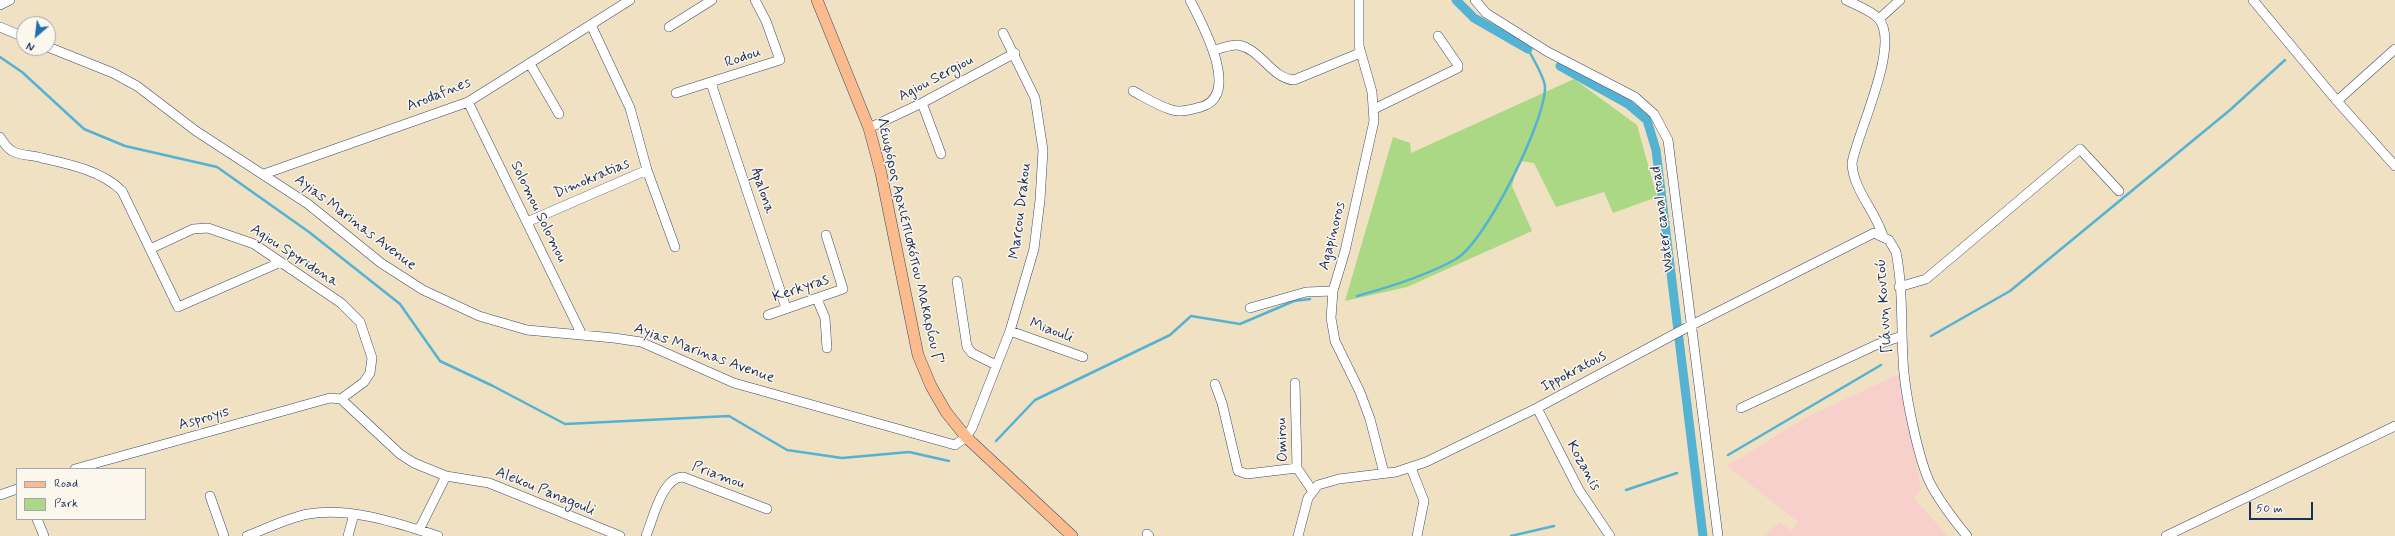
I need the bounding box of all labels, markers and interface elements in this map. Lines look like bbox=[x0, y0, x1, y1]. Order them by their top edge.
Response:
north arrow bbox=[16, 16, 56, 56]
text: N bbox=[24, 38, 37, 54]
street label: Rodou bbox=[723, 43, 763, 73]
street label: Agiou Sergiou bbox=[896, 52, 976, 106]
street label: Arodafnes bbox=[404, 74, 474, 116]
street label: Λεωφόρος Αρχιεπισκόπου Μακαρίου Γ' bbox=[872, 116, 946, 366]
street label: Dimokratias bbox=[551, 155, 633, 203]
street label: Solomou Solomou bbox=[506, 158, 570, 266]
street label: Marcou Drakou bbox=[1006, 162, 1036, 260]
street label: Water canal road bbox=[1648, 165, 1678, 273]
street label: Apalona bbox=[746, 166, 778, 216]
street label: Ayias Marinas Avenue bbox=[290, 171, 420, 275]
street label: Agapinoros bbox=[1316, 200, 1350, 272]
street label: Agiou Spyridona bbox=[247, 221, 341, 291]
street label: Γιάννη Κοντού bbox=[1873, 258, 1897, 354]
street label: Kerkyras bbox=[770, 271, 832, 307]
street label: Miaouli bbox=[1027, 315, 1075, 347]
street label: Ayias Marinas Avenue bbox=[631, 320, 777, 388]
street label: Ippokratous bbox=[1538, 347, 1610, 397]
street label: Asproyis bbox=[176, 403, 232, 435]
street label: Omirou bbox=[1273, 418, 1293, 462]
street label: Kozanis bbox=[1562, 438, 1604, 494]
street label: Priamou bbox=[689, 458, 747, 494]
street label: Alekou Panagouli bbox=[492, 464, 598, 520]
legend bbox=[16, 468, 146, 520]
text: Road bbox=[54, 476, 78, 492]
scale bar bbox=[2251, 494, 2315, 520]
text: Park bbox=[54, 496, 78, 512]
text: 50 m bbox=[2256, 501, 2283, 517]

